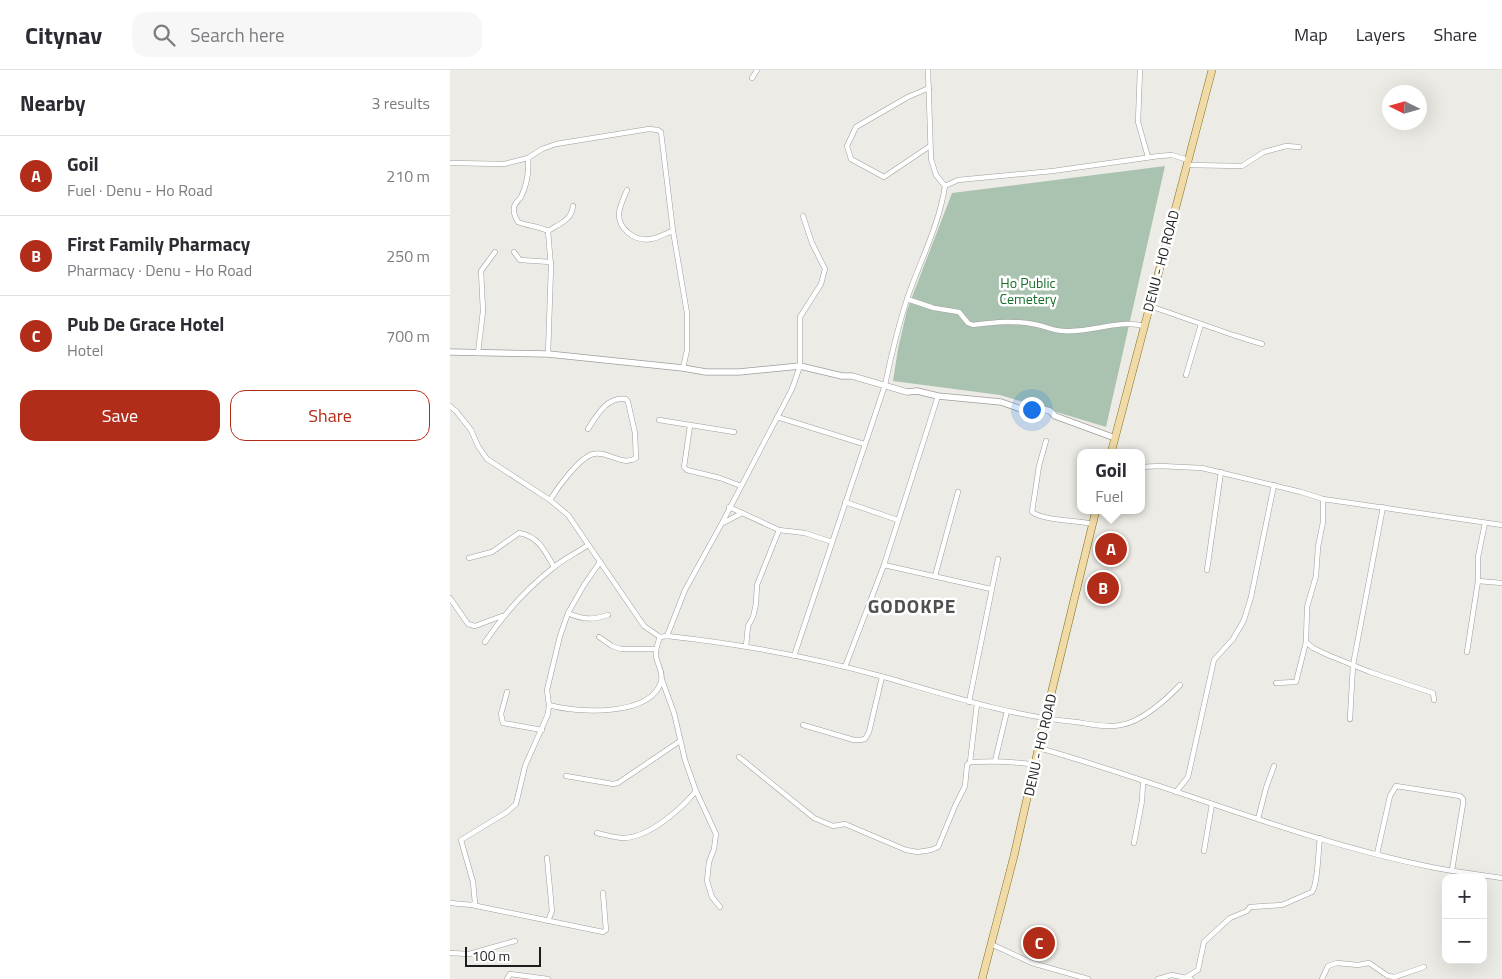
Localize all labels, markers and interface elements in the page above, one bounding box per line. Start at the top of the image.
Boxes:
search box [132,12,482,57]
text: Citynav [25,17,102,53]
text: Search here [190,20,285,49]
icon: search [150,21,178,49]
text: Map [1294,21,1328,48]
text: Layers [1356,21,1405,48]
text: Share [1433,21,1477,48]
north arrow [1382,85,1427,130]
text: Nearby [20,87,85,119]
text: 3 results [371,91,430,115]
text: Goil [67,149,99,178]
text: A [31,164,41,188]
text: 210 m [386,164,430,188]
text: Fuel · Denu - Ho Road [67,178,213,202]
street label: DENU - HO ROAD [1137,208,1184,314]
text: First Family Pharmacy [67,229,250,258]
text: B [31,244,41,268]
text: 250 m [386,244,430,268]
text: Pharmacy · Denu - Ho Road [67,258,252,282]
park label: Ho Public Cemetery [1000,272,1057,309]
text: Pub De Grace Hotel [67,309,224,338]
text: C [32,324,40,348]
text: 700 m [386,324,430,348]
text: Hotel [67,338,104,362]
button: Save [20,390,220,441]
button: Share [230,390,430,441]
your location [1019,397,1045,423]
popup [1077,449,1145,514]
text: Goil [1095,455,1127,484]
text: Fuel [1095,484,1124,508]
pin: A [1095,530,1127,568]
pin: B [1087,569,1119,607]
district label: GODOKPE [868,591,956,620]
street label: DENU - HO ROAD [1018,692,1061,798]
map controls [1442,874,1487,964]
button: + [1442,874,1487,919]
button: − [1442,919,1487,964]
pin: C [1023,924,1055,962]
scale bar [465,944,541,967]
text: 100 m [472,945,510,966]

